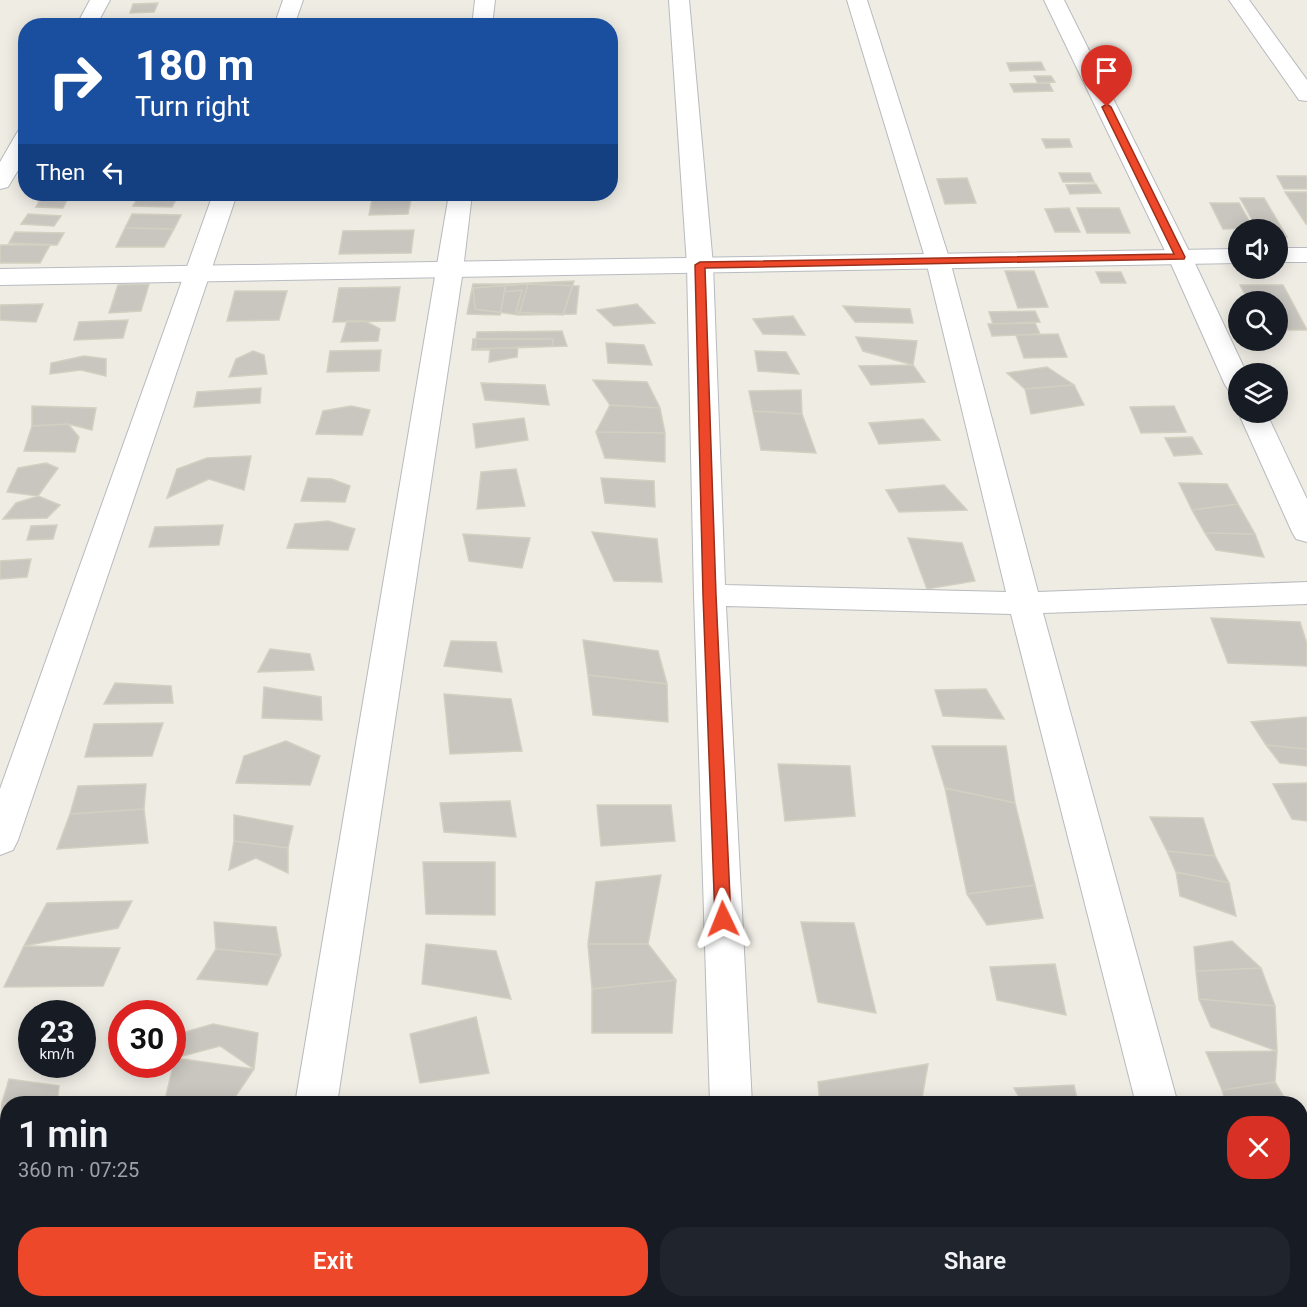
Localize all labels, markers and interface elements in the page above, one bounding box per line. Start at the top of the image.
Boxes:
text: 180 m [135,41,254,90]
icon: right [36,42,114,120]
pin [1081,45,1132,107]
icon: arrive [1090,54,1123,87]
text: Turn right [135,91,250,123]
icon: left [97,156,130,189]
text: Then [36,160,85,185]
map controls [1228,219,1288,423]
button: sound [1228,219,1288,279]
button: search [1228,291,1288,351]
button: layers [1228,363,1288,423]
position arrow [691,887,755,951]
speed limit sign: 30 [108,1000,186,1078]
text: 23 [40,1014,74,1049]
text: km/h [39,1045,75,1063]
text: 1 min [18,1114,108,1156]
button: close [1227,1116,1290,1179]
text: 360 m · 07:25 [18,1158,139,1182]
button: Exit [18,1227,648,1296]
button: Share [660,1227,1290,1296]

